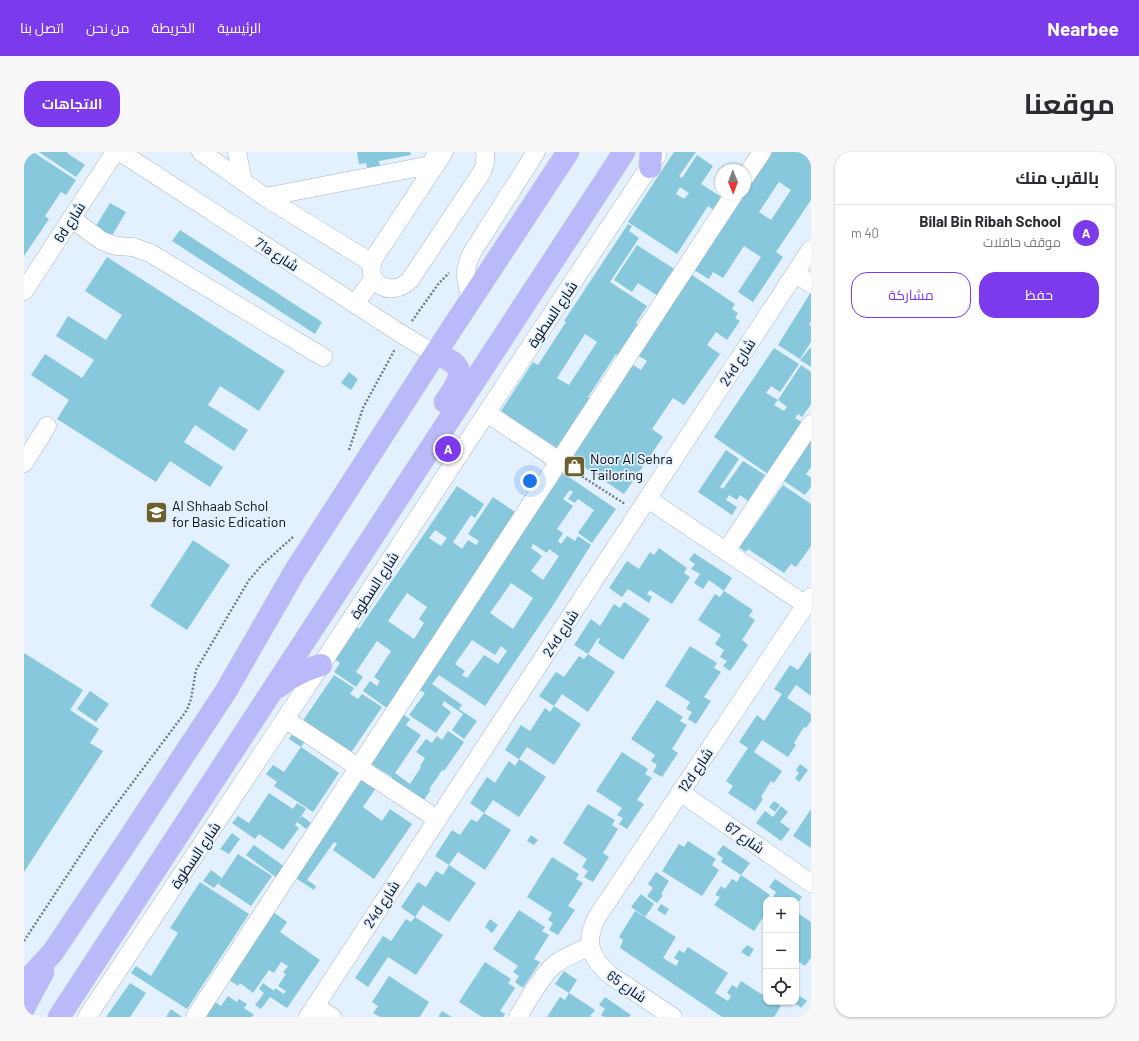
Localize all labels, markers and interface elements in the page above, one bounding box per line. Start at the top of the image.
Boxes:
text: Nearbee [1047,17,1119,40]
text: اتصل بنا [20,19,64,36]
text: من نحن [86,19,130,36]
text: الخريطة [152,19,195,36]
text: الرئيسية [217,19,261,36]
button: الاتجاهات [24,81,120,127]
text: موقعنا [1024,86,1115,120]
north arrow [715,164,751,200]
text: بالقرب منك [1015,167,1099,187]
street label: 6d شارع [50,199,89,246]
text: Bilal Bin Ribah School [919,212,1061,230]
text: 40 m [851,225,879,241]
text: A [1082,225,1090,241]
street label: 71a شارع [251,234,302,275]
text: موقف حافلات [983,234,1061,250]
button: مشاركة [851,272,971,318]
button: حفظ [979,272,1099,318]
street label: شارع السطوة [524,278,581,351]
street label: 24d شارع [715,335,759,389]
pin: A [435,434,461,464]
place label: Noor Al Sehra Tailoring [590,450,673,483]
shop icon: Noor Al Sehra Tailoring [561,453,587,479]
your location [520,471,540,491]
place label: Al Shhaab Schol for Basic Edication [172,497,286,530]
school or university icon: Al Shhaab Schol for Basic Edication [143,500,169,526]
street label: شارع السطوة [346,548,403,622]
street label: 24d شارع [538,606,582,660]
street label: 12d شارع [674,745,717,796]
street label: شارع 67 [722,817,768,857]
street label: شارع السطوة [167,819,224,892]
street label: 24d شارع [359,877,403,931]
map controls [763,897,799,1005]
button: + [763,897,799,933]
button: − [763,933,799,969]
street label: شارع 65 [603,966,650,1006]
button: locate [763,969,799,1005]

